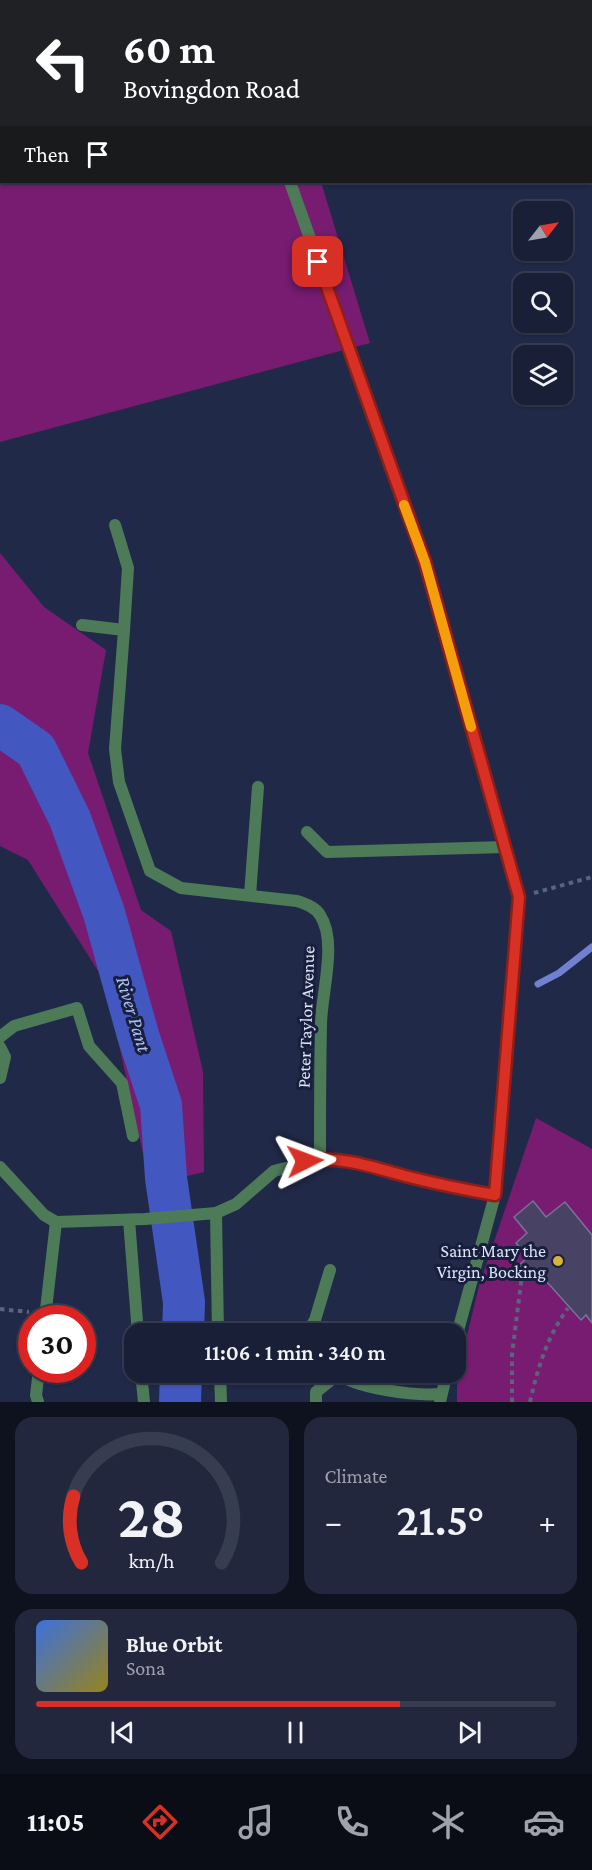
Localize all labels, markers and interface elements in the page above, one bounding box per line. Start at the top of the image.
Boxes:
icon: left [24,24,102,102]
text: 60 m [123,25,215,72]
text: Bovingdon Road [123,74,300,104]
icon: arrive [81,138,114,171]
text: Then [24,142,69,167]
north arrow [513,201,573,261]
map controls [513,201,573,405]
pin [292,236,343,287]
icon: arrive [301,245,334,278]
button: search [513,273,573,333]
button: layers [513,345,573,405]
street label: Peter Taylor Avenue [294,945,318,1088]
water label: River Pant [112,973,156,1056]
position arrow [273,1129,337,1193]
place label: Saint Mary the Virgin, Bocking [437,1241,546,1282]
marker: Saint Mary the Virgin, Bocking [551,1254,565,1268]
speed limit sign: 30 [18,1305,96,1383]
text: 11:06 · 1 min · 340 m [204,1340,386,1365]
text: Climate [325,1465,387,1487]
text: 28 [118,1481,186,1550]
text: 21.5° [396,1495,484,1545]
text: − [325,1503,342,1540]
text: + [539,1503,556,1540]
text: km/h [129,1549,175,1573]
text: Blue Orbit [126,1632,222,1657]
text: Sona [126,1657,165,1679]
icon: previous [106,1716,139,1749]
icon: pause [279,1716,312,1749]
icon: next [453,1716,486,1749]
icon: directions [139,1801,181,1843]
icon: music [235,1801,277,1843]
icon: phone [331,1801,373,1843]
icon: climate [427,1801,469,1843]
icon: car [523,1801,565,1843]
text: 11:05 [27,1807,84,1837]

